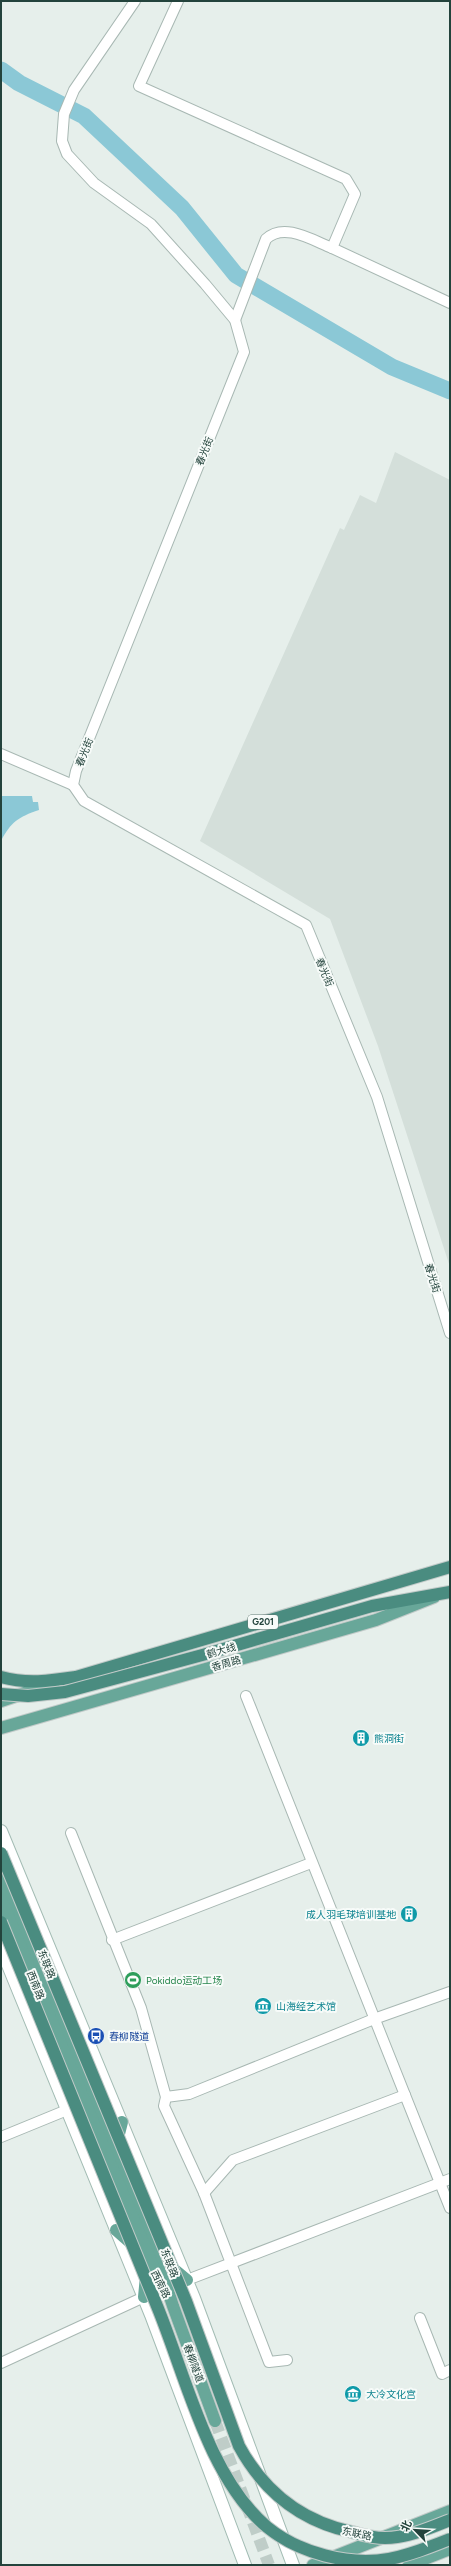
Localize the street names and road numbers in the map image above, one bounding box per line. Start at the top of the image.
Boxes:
street label: 春光街 [193,435,216,468]
street label: 春光街 [73,736,96,769]
street label: 春光街 [313,956,336,989]
street label: 春光街 [422,1262,443,1294]
road number: G201 [248,1615,278,1629]
street label: 鹤大线 [205,1640,237,1661]
street label: 香周路 [210,1653,242,1674]
street label: 东联路 [35,1948,58,1981]
street label: 西南路 [24,1969,47,2002]
street label: 东联路 [158,2247,181,2280]
street label: 西南路 [148,2268,173,2301]
street label: 春柳隧道 [181,2342,206,2384]
street label: 东联路 [341,2524,373,2543]

